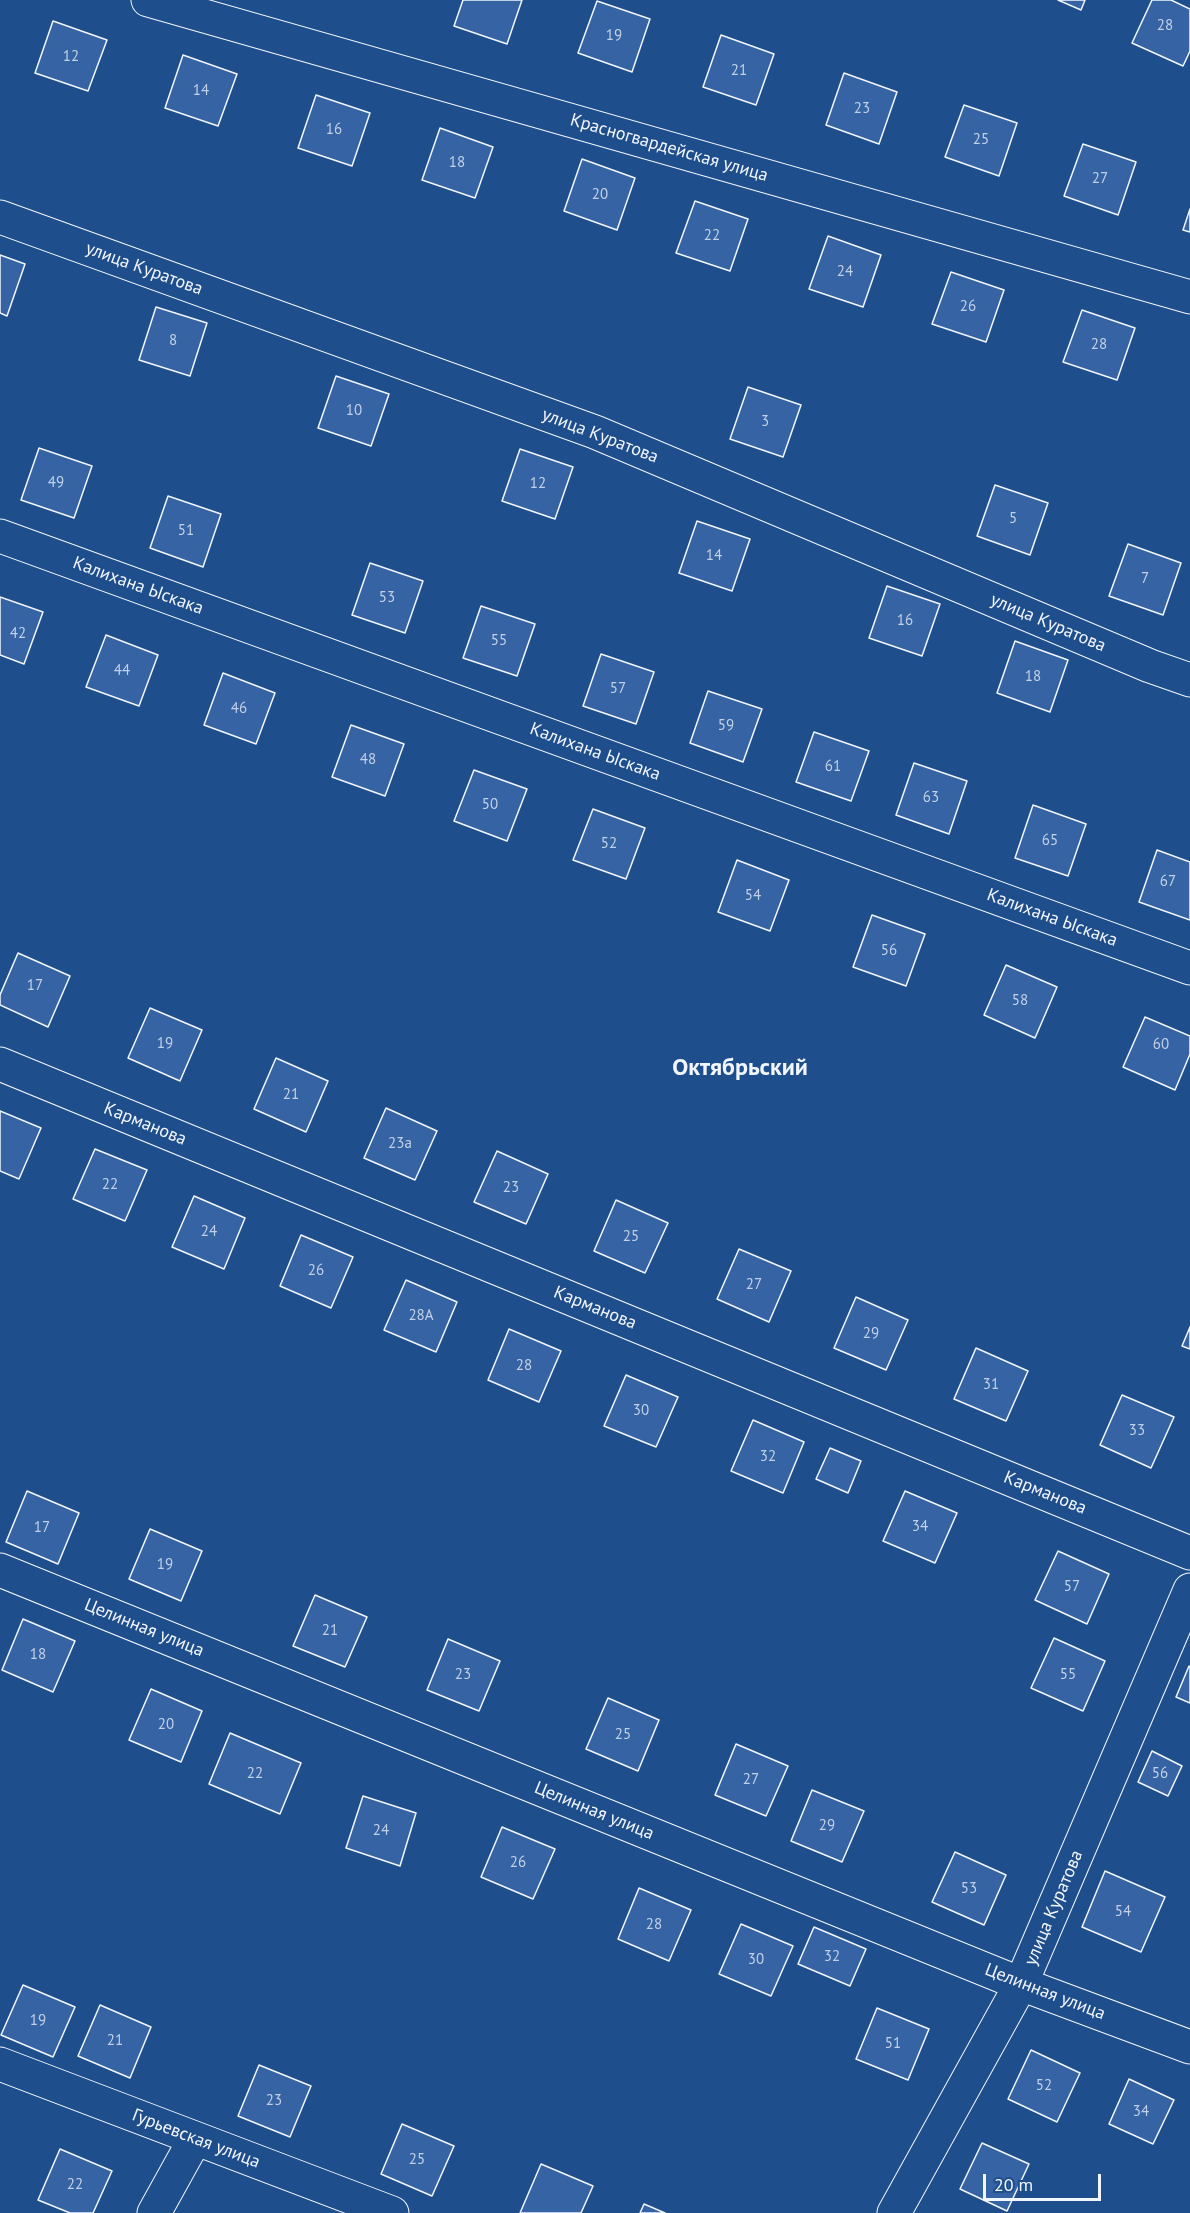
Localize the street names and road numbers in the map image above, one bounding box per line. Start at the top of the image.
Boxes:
street label: Красногвардейская улица [568,109,770,187]
street label: улица Куратова [82,238,206,300]
street label: улица Куратова [539,404,661,468]
street label: Калихана Ыскака [70,552,206,620]
street label: улица Куратова [987,589,1109,657]
street label: Калихана Ыскака [527,718,663,786]
street label: Калихана Ыскака [984,884,1120,952]
street label: Карманова [100,1098,190,1150]
street label: Карманова [550,1282,640,1334]
street label: Карманова [1000,1467,1090,1519]
street label: Целинная улица [81,1594,207,1662]
street label: Целинная улица [531,1777,657,1845]
street label: улица Куратова [1020,1847,1088,1969]
street label: Целинная улица [982,1959,1108,2025]
street label: Гурьевская улица [129,2105,263,2173]

